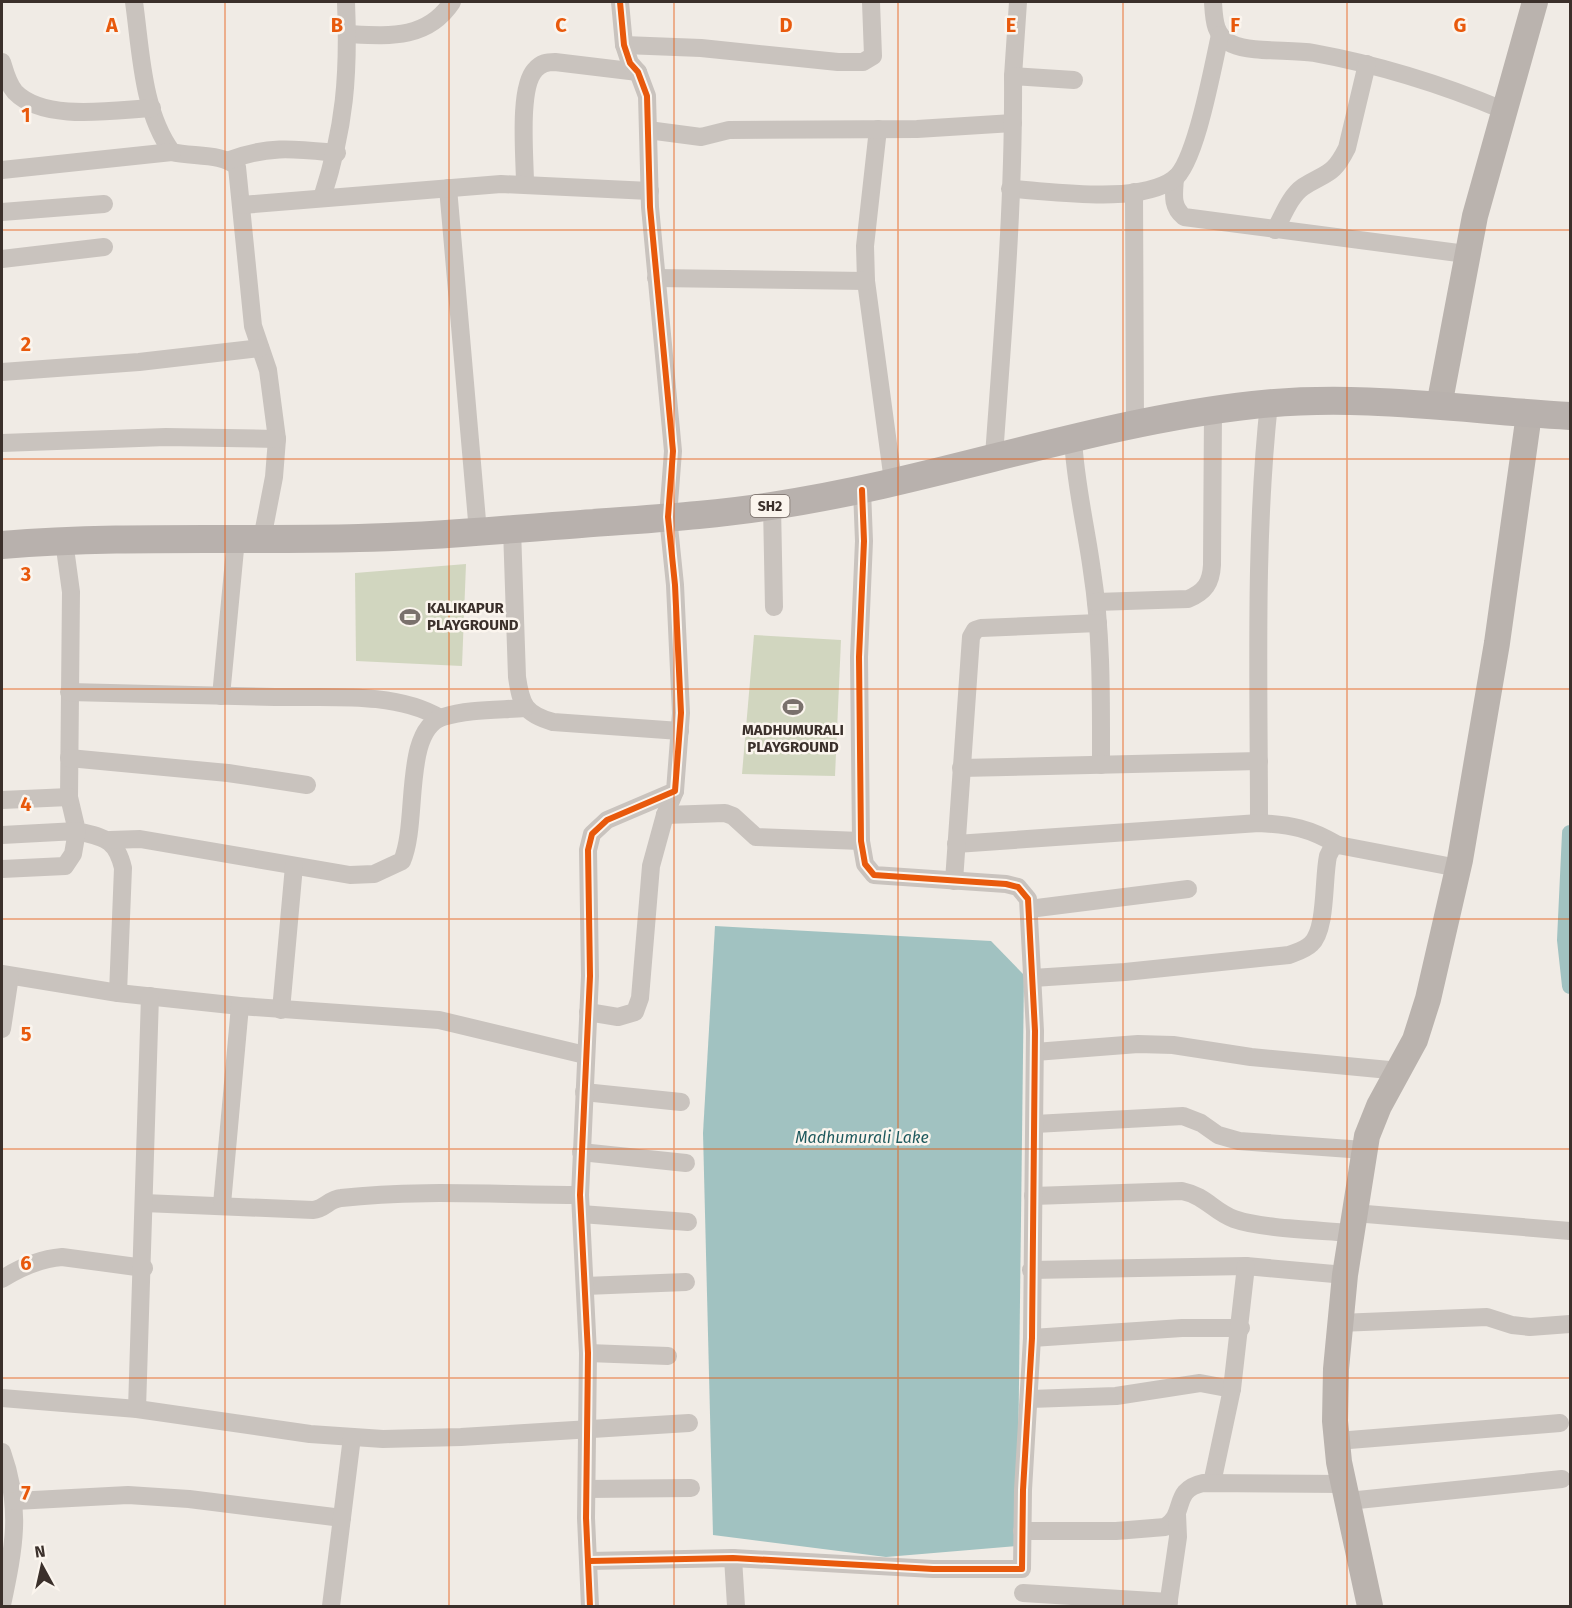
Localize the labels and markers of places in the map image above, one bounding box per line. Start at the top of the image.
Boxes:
place label: KALIKAPUR PLAYGROUND [427,599,519,634]
sports icon: KALIKAPUR PLAYGROUND [398,605,422,629]
sports icon: MADHUMURALI PLAYGROUND [781,695,805,719]
place label: MADHUMURALI PLAYGROUND [742,721,844,756]

